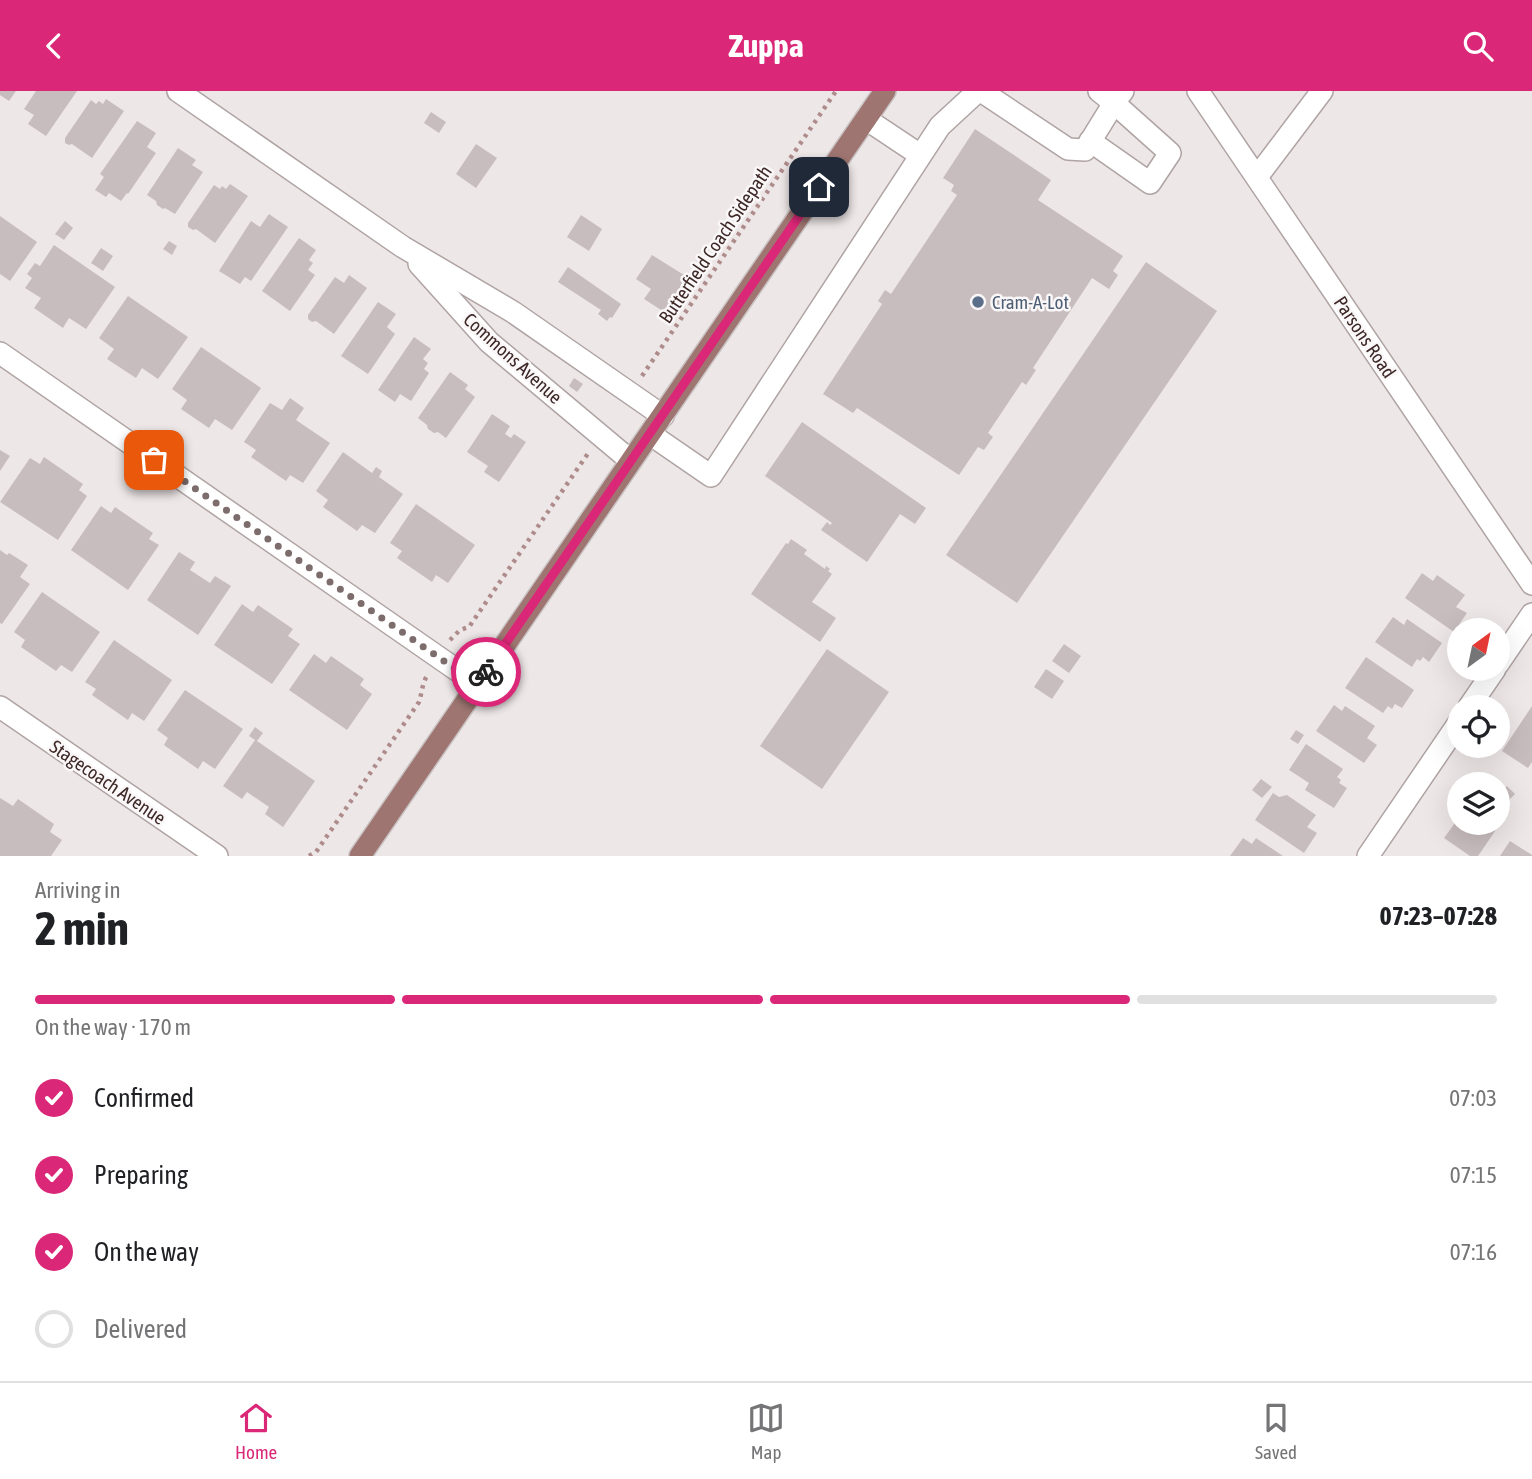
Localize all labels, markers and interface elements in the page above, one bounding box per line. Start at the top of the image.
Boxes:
icon: back [35,27,73,65]
text: Zuppa [728,27,804,64]
icon: search [1459,27,1497,65]
pin [789,157,849,217]
street label: Butterfield Coach Sidepath [654,161,776,327]
icon: home [800,168,838,206]
place label: Cram-A-Lot [992,291,1069,313]
street label: Parsons Road [1330,292,1400,382]
marker: Cram-A-Lot [970,294,986,310]
street label: Commons Avenue [459,308,567,408]
pin [124,430,184,490]
icon: bag [135,441,173,479]
north arrow [1447,618,1510,681]
map controls [1447,618,1510,835]
courier [451,637,521,707]
icon: bike [467,653,505,691]
button: locate [1447,695,1510,758]
street label: Stagecoach Avenue [46,735,170,829]
button: layers [1447,772,1510,835]
text: Arriving in [35,877,121,903]
text: 07:23–07:28 [1380,901,1497,931]
text: 2 min [35,902,129,955]
text: On the way · 170 m [35,1014,191,1040]
icon: check [35,1079,73,1117]
text: Confirmed [94,1083,194,1113]
text: 07:03 [1449,1085,1497,1111]
icon: check [35,1156,73,1194]
text: Preparing [94,1160,188,1190]
text: 07:15 [1450,1162,1497,1188]
icon: check [35,1233,73,1271]
text: On the way [94,1237,199,1267]
text: 07:16 [1450,1239,1497,1265]
text: Delivered [94,1314,187,1344]
tab: Home [235,1399,277,1463]
tab: Map [747,1399,785,1463]
tab: Saved [1255,1399,1297,1463]

